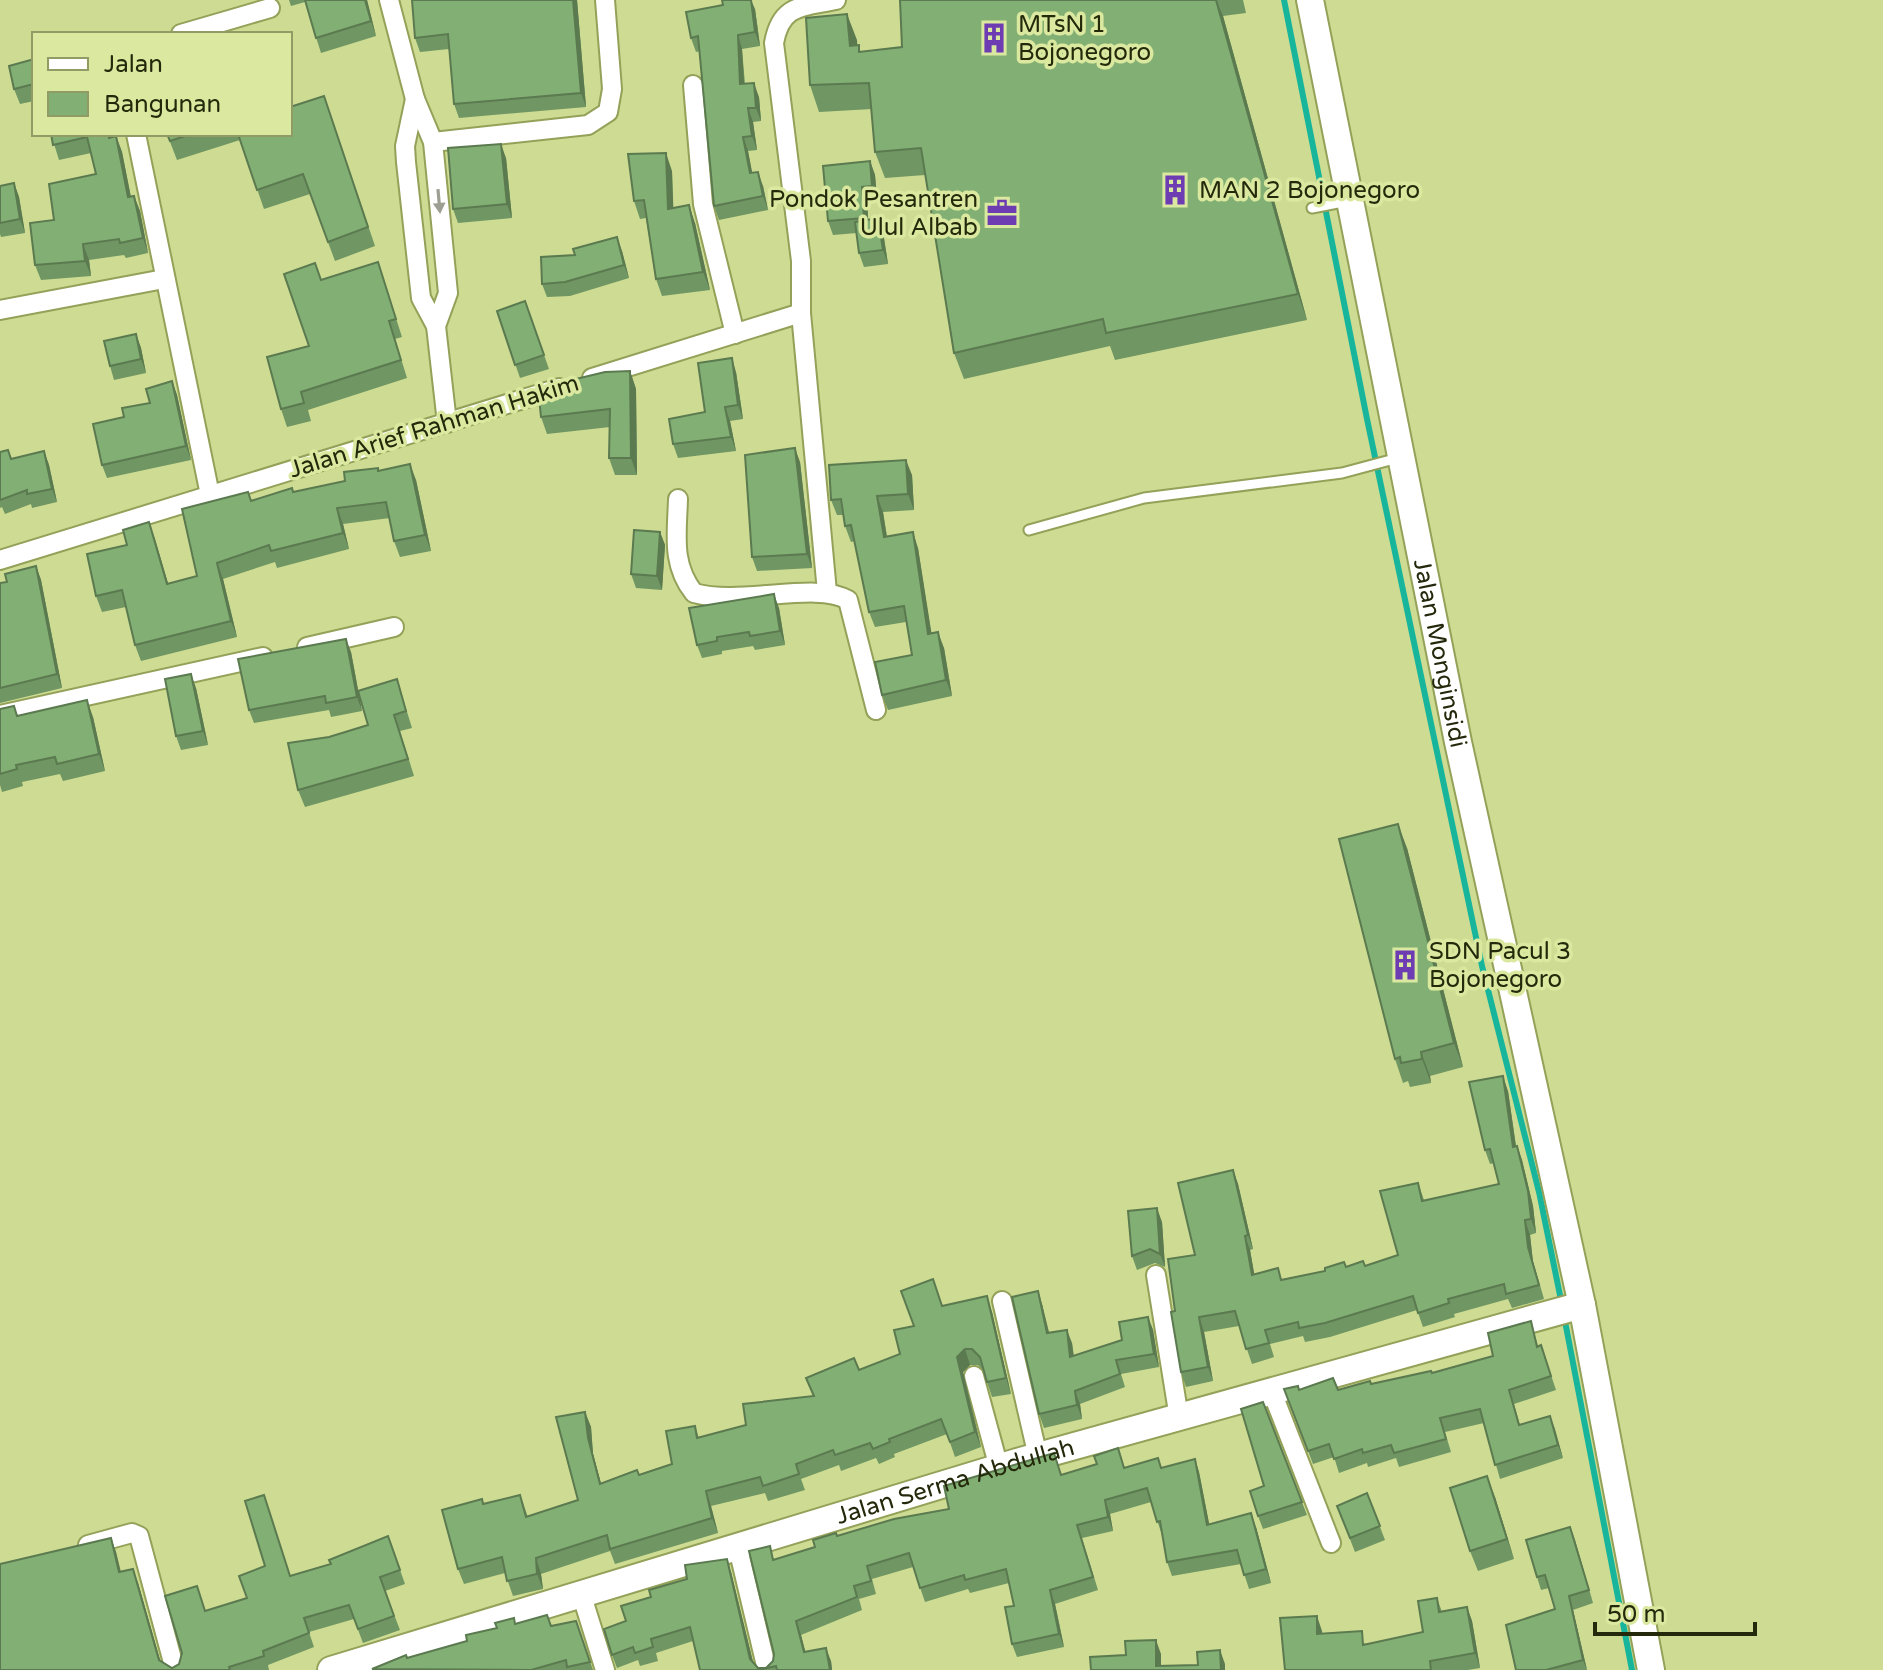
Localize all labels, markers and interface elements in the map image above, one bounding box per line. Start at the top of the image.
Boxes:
place label: MTsN 1 Bojonegoro [1018,10,1151,67]
building icon: MTsN 1 Bojonegoro [977,21,1011,55]
legend [32,32,292,136]
text: Jalan [104,50,163,79]
text: Bangunan [104,90,221,119]
building icon: MAN 2 Bojonegoro [1158,173,1192,207]
place label: MAN 2 Bojonegoro [1199,176,1420,205]
place label: Pondok Pesantren Ulul Albab [769,185,978,242]
one-way arrow [433,189,446,214]
office icon: Pondok Pesantren Ulul Albab [985,196,1019,230]
street label: Jalan Arief Rahman Hakim [286,369,582,484]
street label: Jalan Monginsidi [1407,556,1473,750]
place label: SDN Pacul 3 Bojonegoro [1429,937,1571,994]
building icon: SDN Pacul 3 Bojonegoro [1388,948,1422,982]
street label: Jalan Serma Abdullah [833,1433,1078,1531]
scale bar [1595,1586,1755,1636]
text: 50 m [1607,1600,1665,1629]

